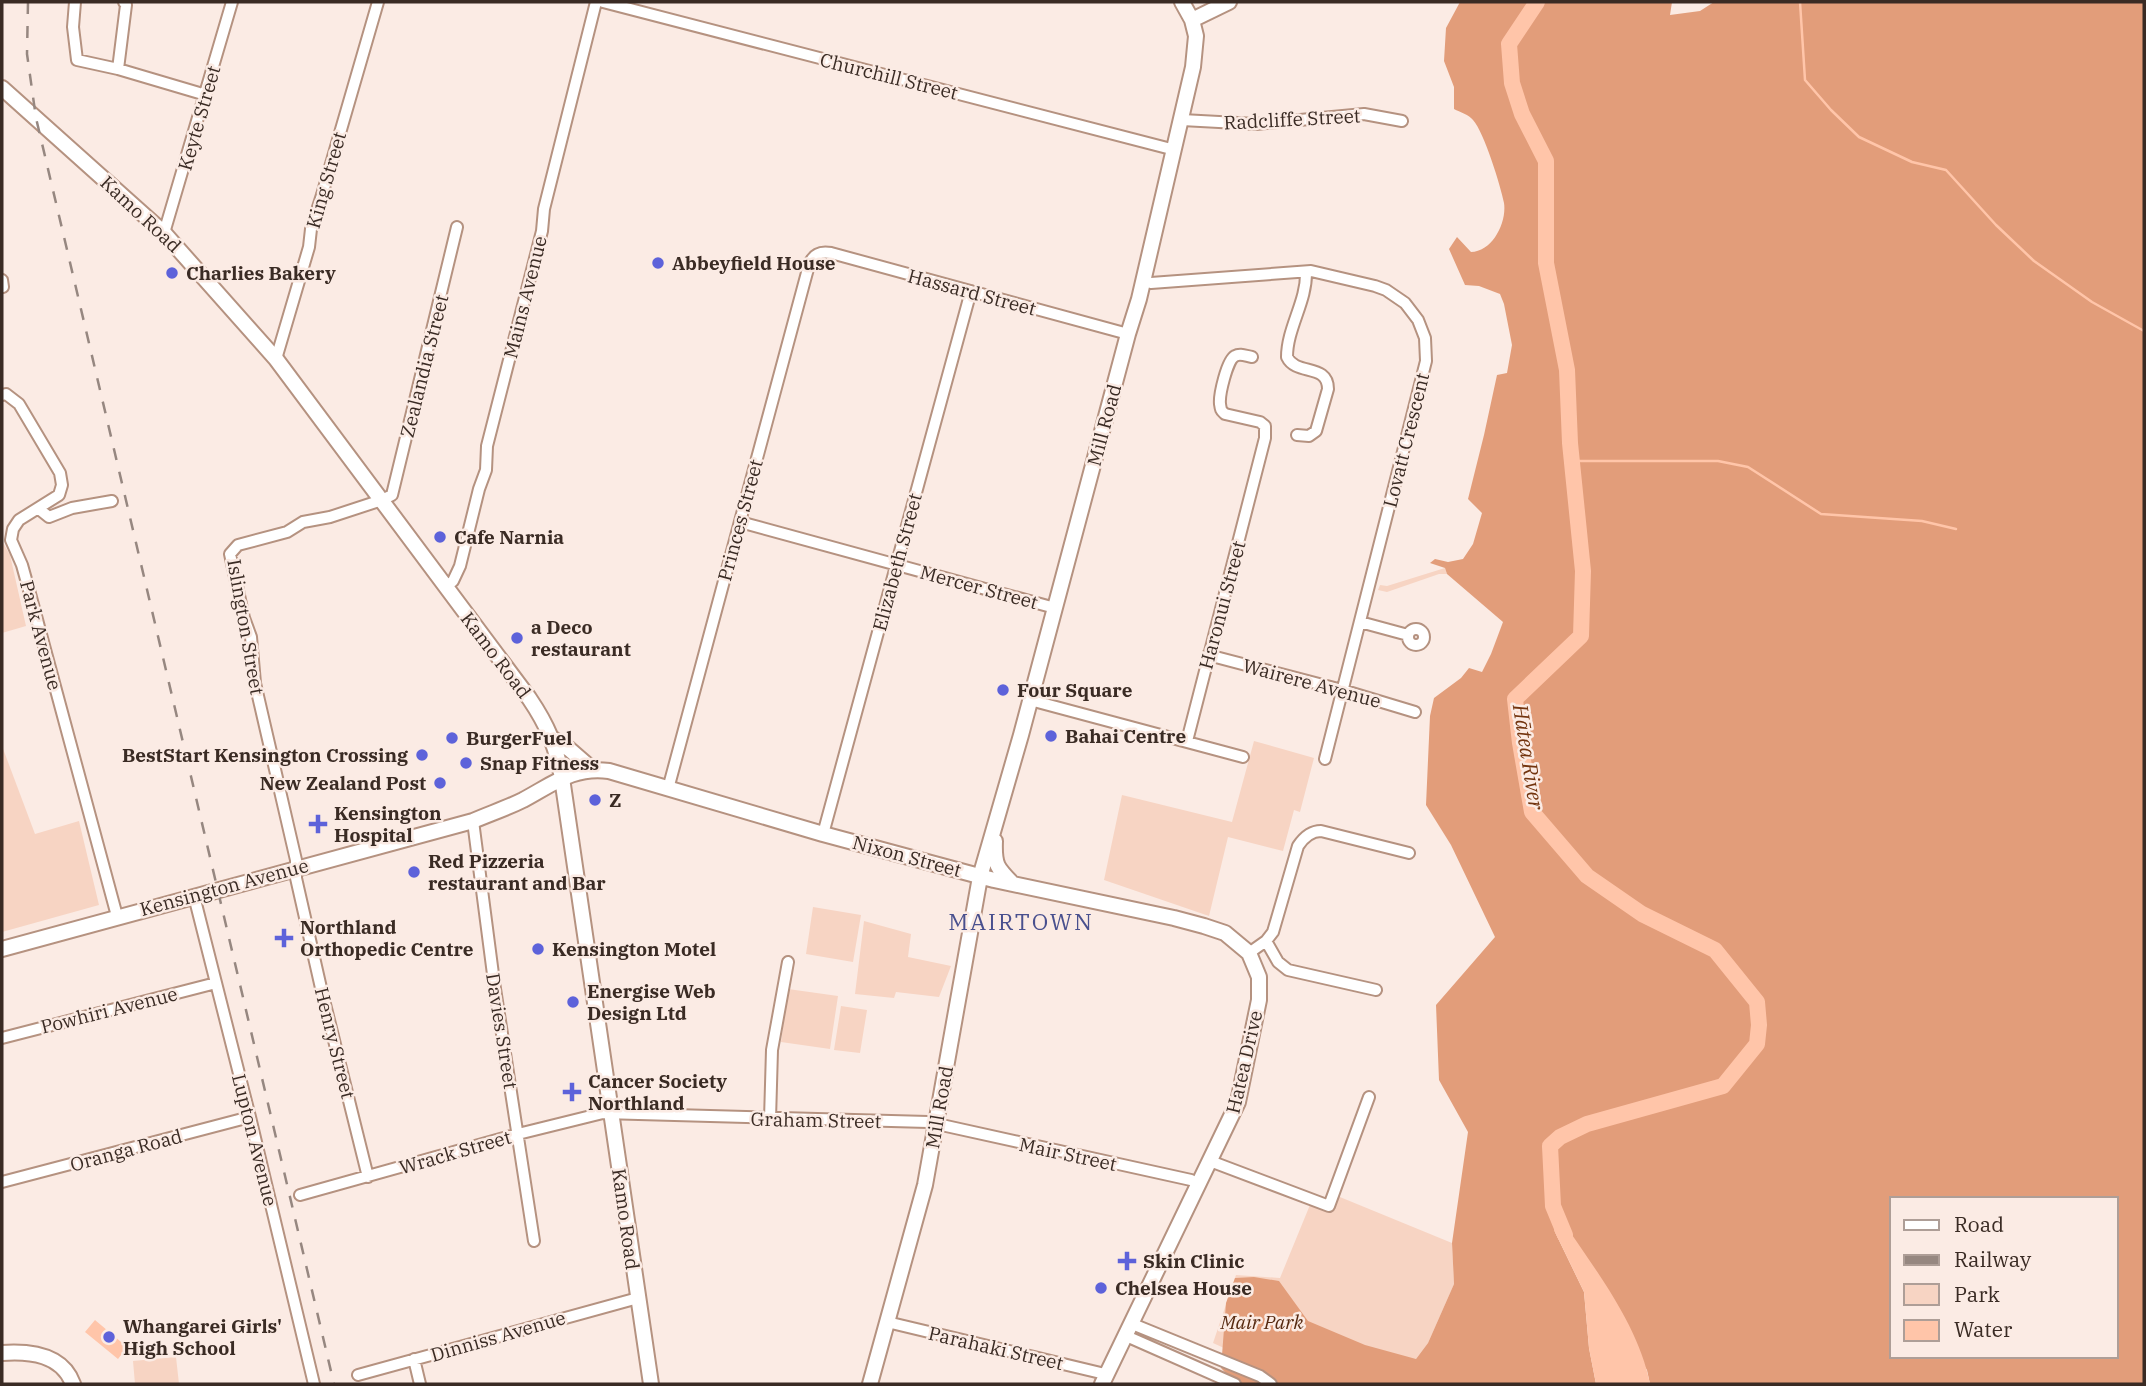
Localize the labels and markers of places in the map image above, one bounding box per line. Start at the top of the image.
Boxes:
place label: Abbeyfield House [672,251,836,275]
marker: Abbeyfield House [650,255,666,271]
place label: Charlies Bakery [186,261,336,285]
marker: Charlies Bakery [164,265,180,281]
place label: Cafe Narnia [454,525,564,549]
marker: Cafe Narnia [432,529,448,545]
place label: a Deco restaurant [531,615,631,661]
marker: a Deco restaurant [509,630,525,646]
place label: Four Square [1017,678,1133,702]
marker: Four Square [995,682,1011,698]
place label: Bahai Centre [1065,724,1186,748]
place label: BurgerFuel [466,726,572,750]
marker: Bahai Centre [1043,728,1059,744]
marker: BurgerFuel [444,730,460,746]
place label: BestStart Kensington Crossing [122,743,408,767]
marker: BestStart Kensington Crossing [414,747,430,763]
place label: Snap Fitness [480,751,599,775]
marker: Snap Fitness [458,755,474,771]
place label: New Zealand Post [260,771,426,795]
marker: New Zealand Post [432,775,448,791]
place label: Z [609,788,621,812]
marker: Z [587,792,603,808]
place label: Kensington Hospital [334,801,442,847]
marker: Kensington Hospital [308,814,328,834]
place label: Red Pizzeria restaurant and Bar [428,849,606,895]
marker: Red Pizzeria restaurant and Bar [406,864,422,880]
place label: Northland Orthopedic Centre [300,915,474,961]
marker: Northland Orthopedic Centre [274,928,294,948]
place label: Kensington Motel [552,937,716,961]
marker: Kensington Motel [530,941,546,957]
place label: Energise Web Design Ltd [587,979,716,1025]
marker: Energise Web Design Ltd [565,994,581,1010]
place label: Cancer Society Northland [588,1069,727,1115]
marker: Cancer Society Northland [562,1082,582,1102]
place label: Skin Clinic [1143,1249,1244,1273]
marker: Skin Clinic [1117,1251,1137,1271]
place label: Chelsea House [1115,1276,1252,1300]
marker: Chelsea House [1093,1280,1109,1296]
place label: Whangarei Girls' High School [123,1314,282,1360]
marker: Whangarei Girls' High School [101,1329,117,1345]

